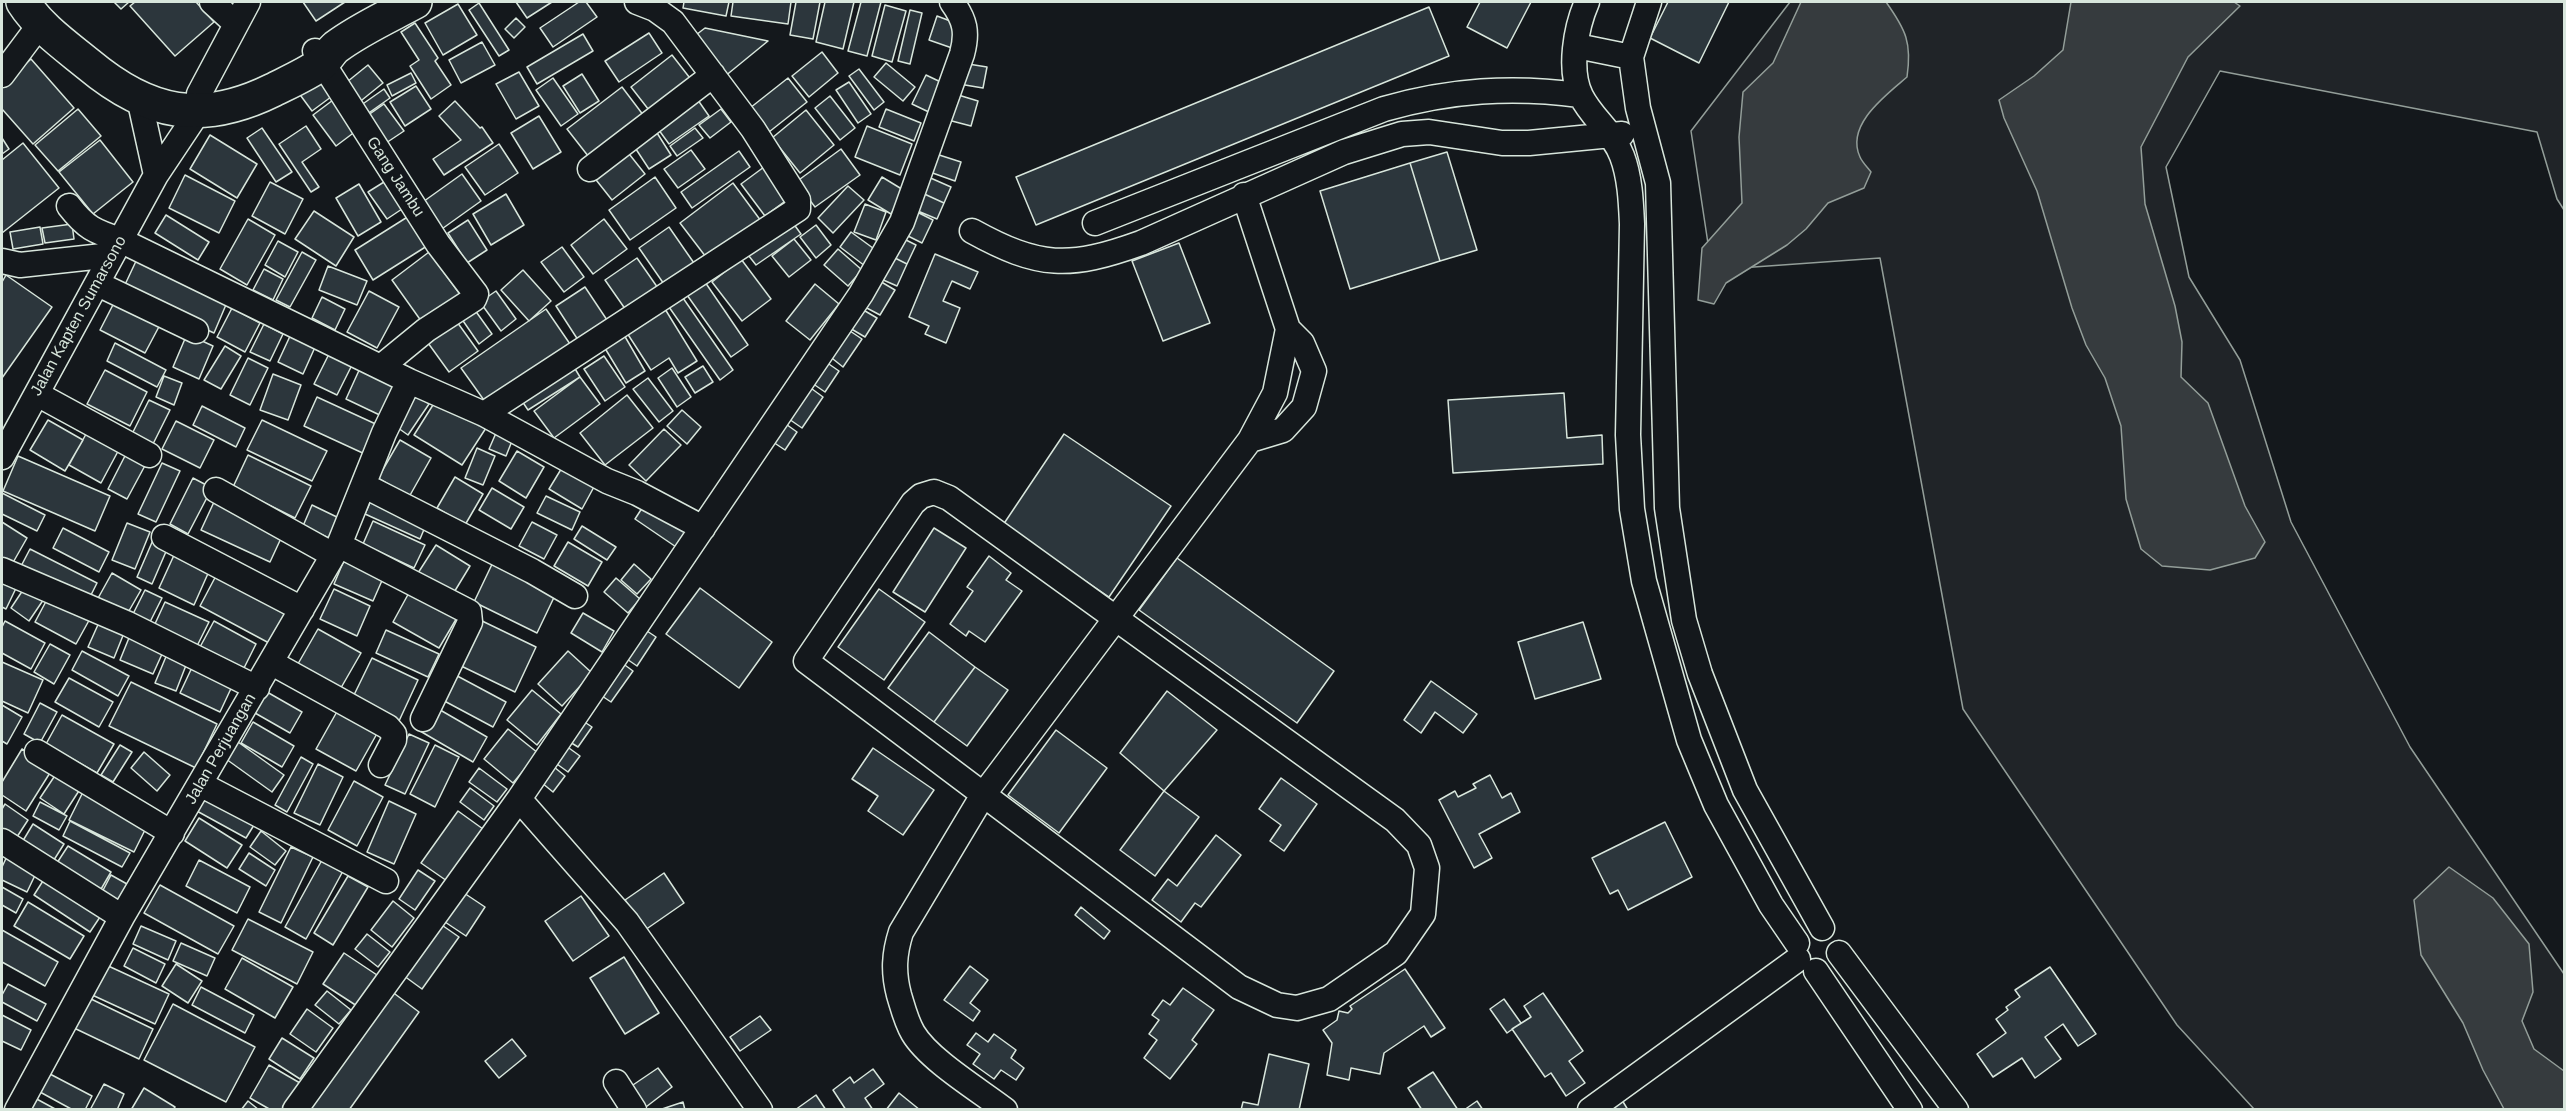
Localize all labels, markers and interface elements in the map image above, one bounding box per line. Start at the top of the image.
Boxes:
street label: Gang Jambu [362,133,428,221]
street label: Jalan Kapten Sumarsono [27,233,131,399]
street label: Jalan Perjuangan [182,690,260,808]

